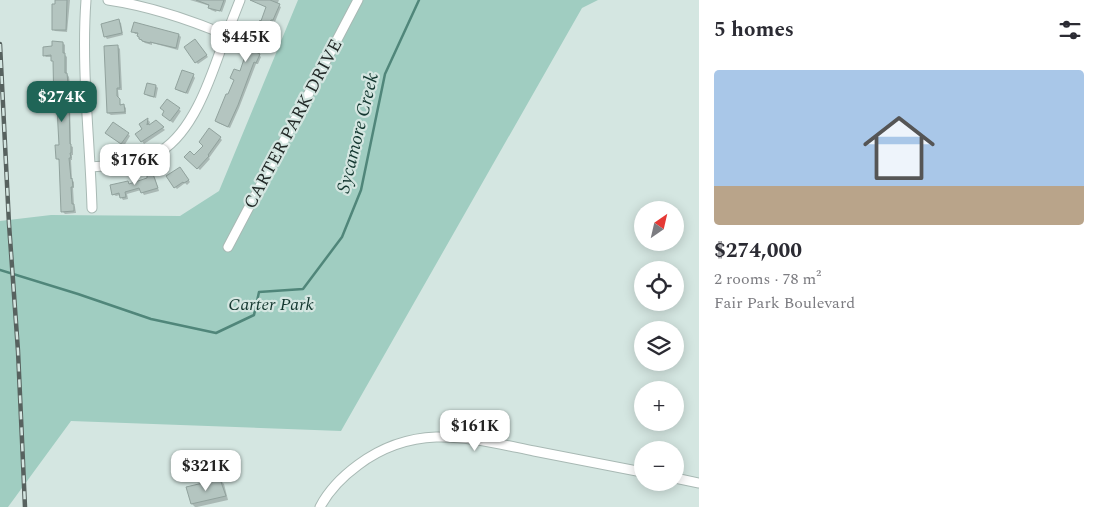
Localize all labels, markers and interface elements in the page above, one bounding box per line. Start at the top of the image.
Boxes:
text: 5 homes [714,14,794,46]
icon: filters [1056,16,1084,44]
pin: $445K [211,20,281,63]
text: $445K [222,25,270,49]
street label: CARTER PARK DRIVE [237,34,349,214]
water label: Sycamore Creek [329,70,387,196]
pin: $274K [27,80,97,123]
text: $274K [38,85,86,109]
icon: home [854,103,944,193]
pin: $176K [100,144,170,186]
text: $176K [111,148,159,172]
north arrow [634,201,684,251]
map controls [634,201,684,491]
text: $274,000 [714,235,802,267]
button: locate [634,261,684,311]
text: 2 rooms · 78 m² [714,267,821,291]
park label: Carter Park [228,291,314,318]
text: Fair Park Boulevard [714,291,855,315]
button: layers [634,321,684,371]
button: + [634,381,684,431]
pin: $161K [440,410,510,452]
text: $161K [451,414,499,438]
button: − [634,441,684,491]
pin: $321K [171,450,241,492]
text: $321K [182,454,230,478]

